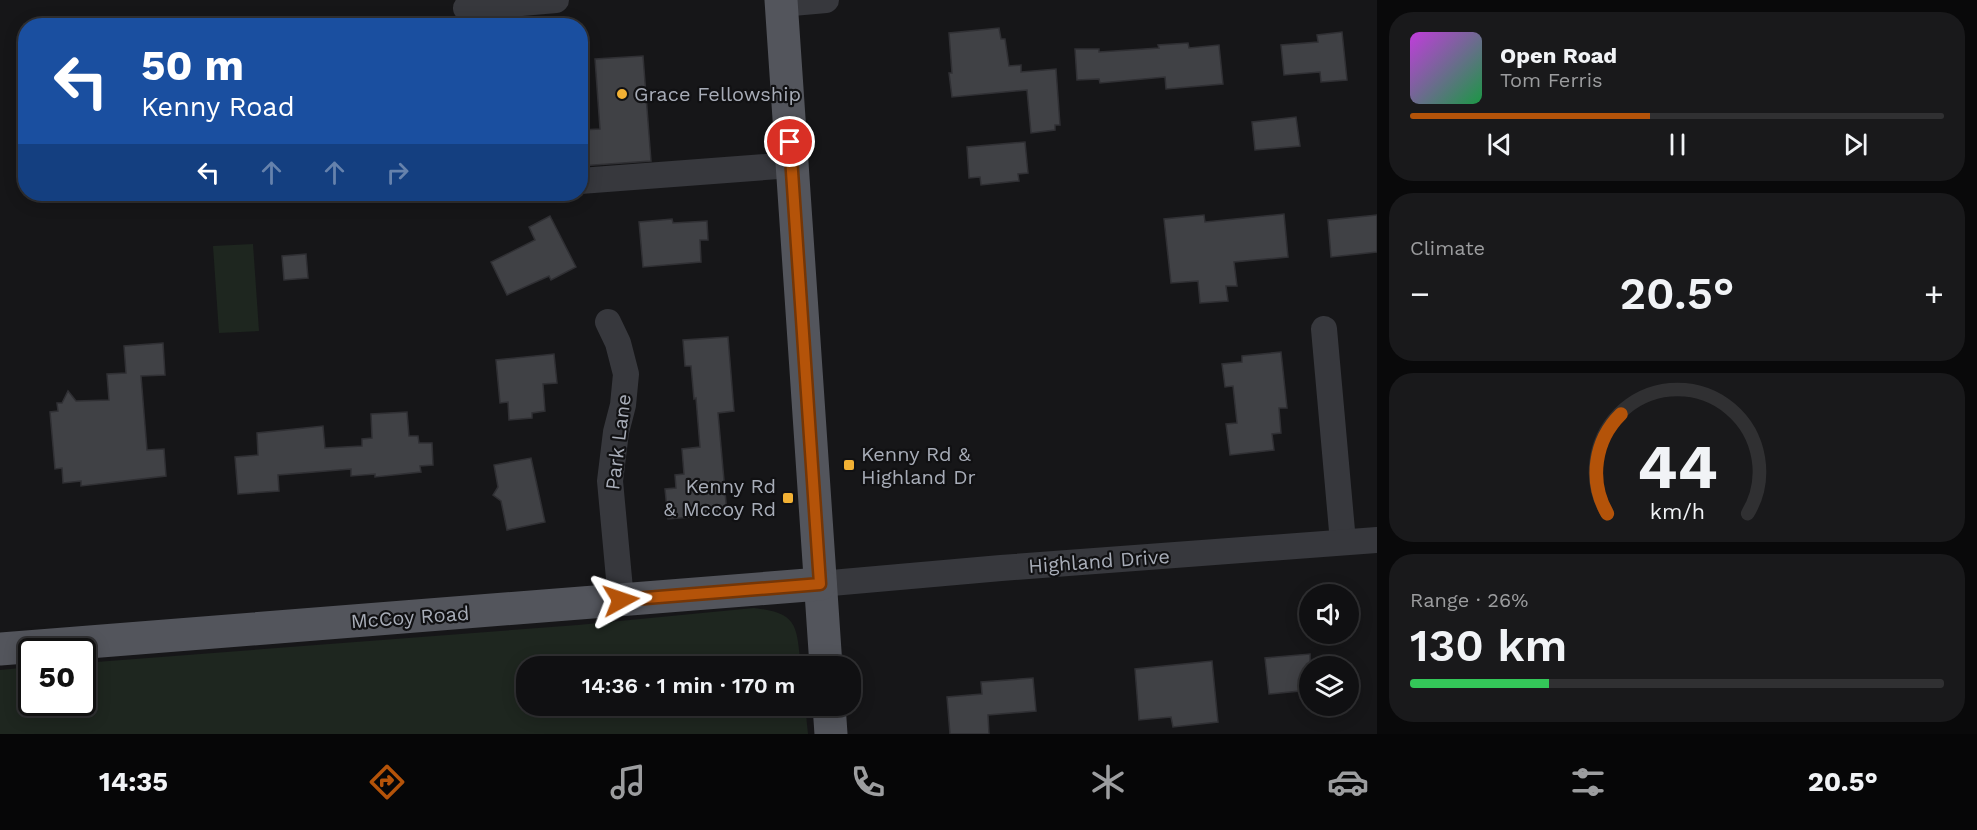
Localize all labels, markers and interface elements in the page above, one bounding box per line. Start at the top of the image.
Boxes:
text: 50 m [141,41,244,90]
icon: left [42,42,120,120]
text: Open Road [1500,43,1617,68]
text: Tom Ferris [1500,68,1603,92]
place label: Grace Fellowship [634,82,801,106]
marker: Grace Fellowship [615,87,629,101]
text: Kenny Road [141,91,295,123]
pin [764,116,815,167]
icon: arrive [773,125,806,158]
icon: previous [1483,128,1516,161]
icon: pause [1661,128,1694,161]
icon: next [1839,128,1872,161]
icon: left [192,156,225,189]
icon: ahead [255,156,288,189]
icon: ahead [318,156,351,189]
icon: right [381,156,414,189]
text: Climate [1410,236,1485,260]
text: 20.5° [1619,267,1735,320]
text: − [1410,274,1430,313]
text: + [1924,274,1944,313]
street label: Park Lane [600,393,636,491]
text: 44 [1637,430,1717,503]
place label: Kenny Rd & Highland Dr [861,442,976,489]
marker: Kenny Rd & Highland Dr [842,458,856,472]
place label: Kenny Rd & Mccoy Rd [664,474,776,521]
marker: Kenny Rd & Mccoy Rd [781,491,795,505]
text: km/h [1649,500,1705,525]
street label: Highland Drive [1027,544,1171,578]
position arrow [589,568,653,632]
map controls [1299,584,1359,716]
button: sound [1299,584,1359,644]
text: Range · 26% [1410,588,1528,612]
street label: McCoy Road [350,601,470,633]
text: 130 km [1410,619,1567,672]
speed limit sign: 50 [18,638,96,716]
button: layers [1299,656,1359,716]
text: 14:36 · 1 min · 170 m [582,673,795,698]
icon: directions [366,761,408,803]
icon: music [607,761,649,803]
icon: phone [847,761,889,803]
icon: climate [1087,761,1129,803]
icon: car [1327,761,1369,803]
icon: filters [1567,761,1609,803]
text: 14:35 [99,766,168,798]
text: 20.5° [1808,766,1878,798]

